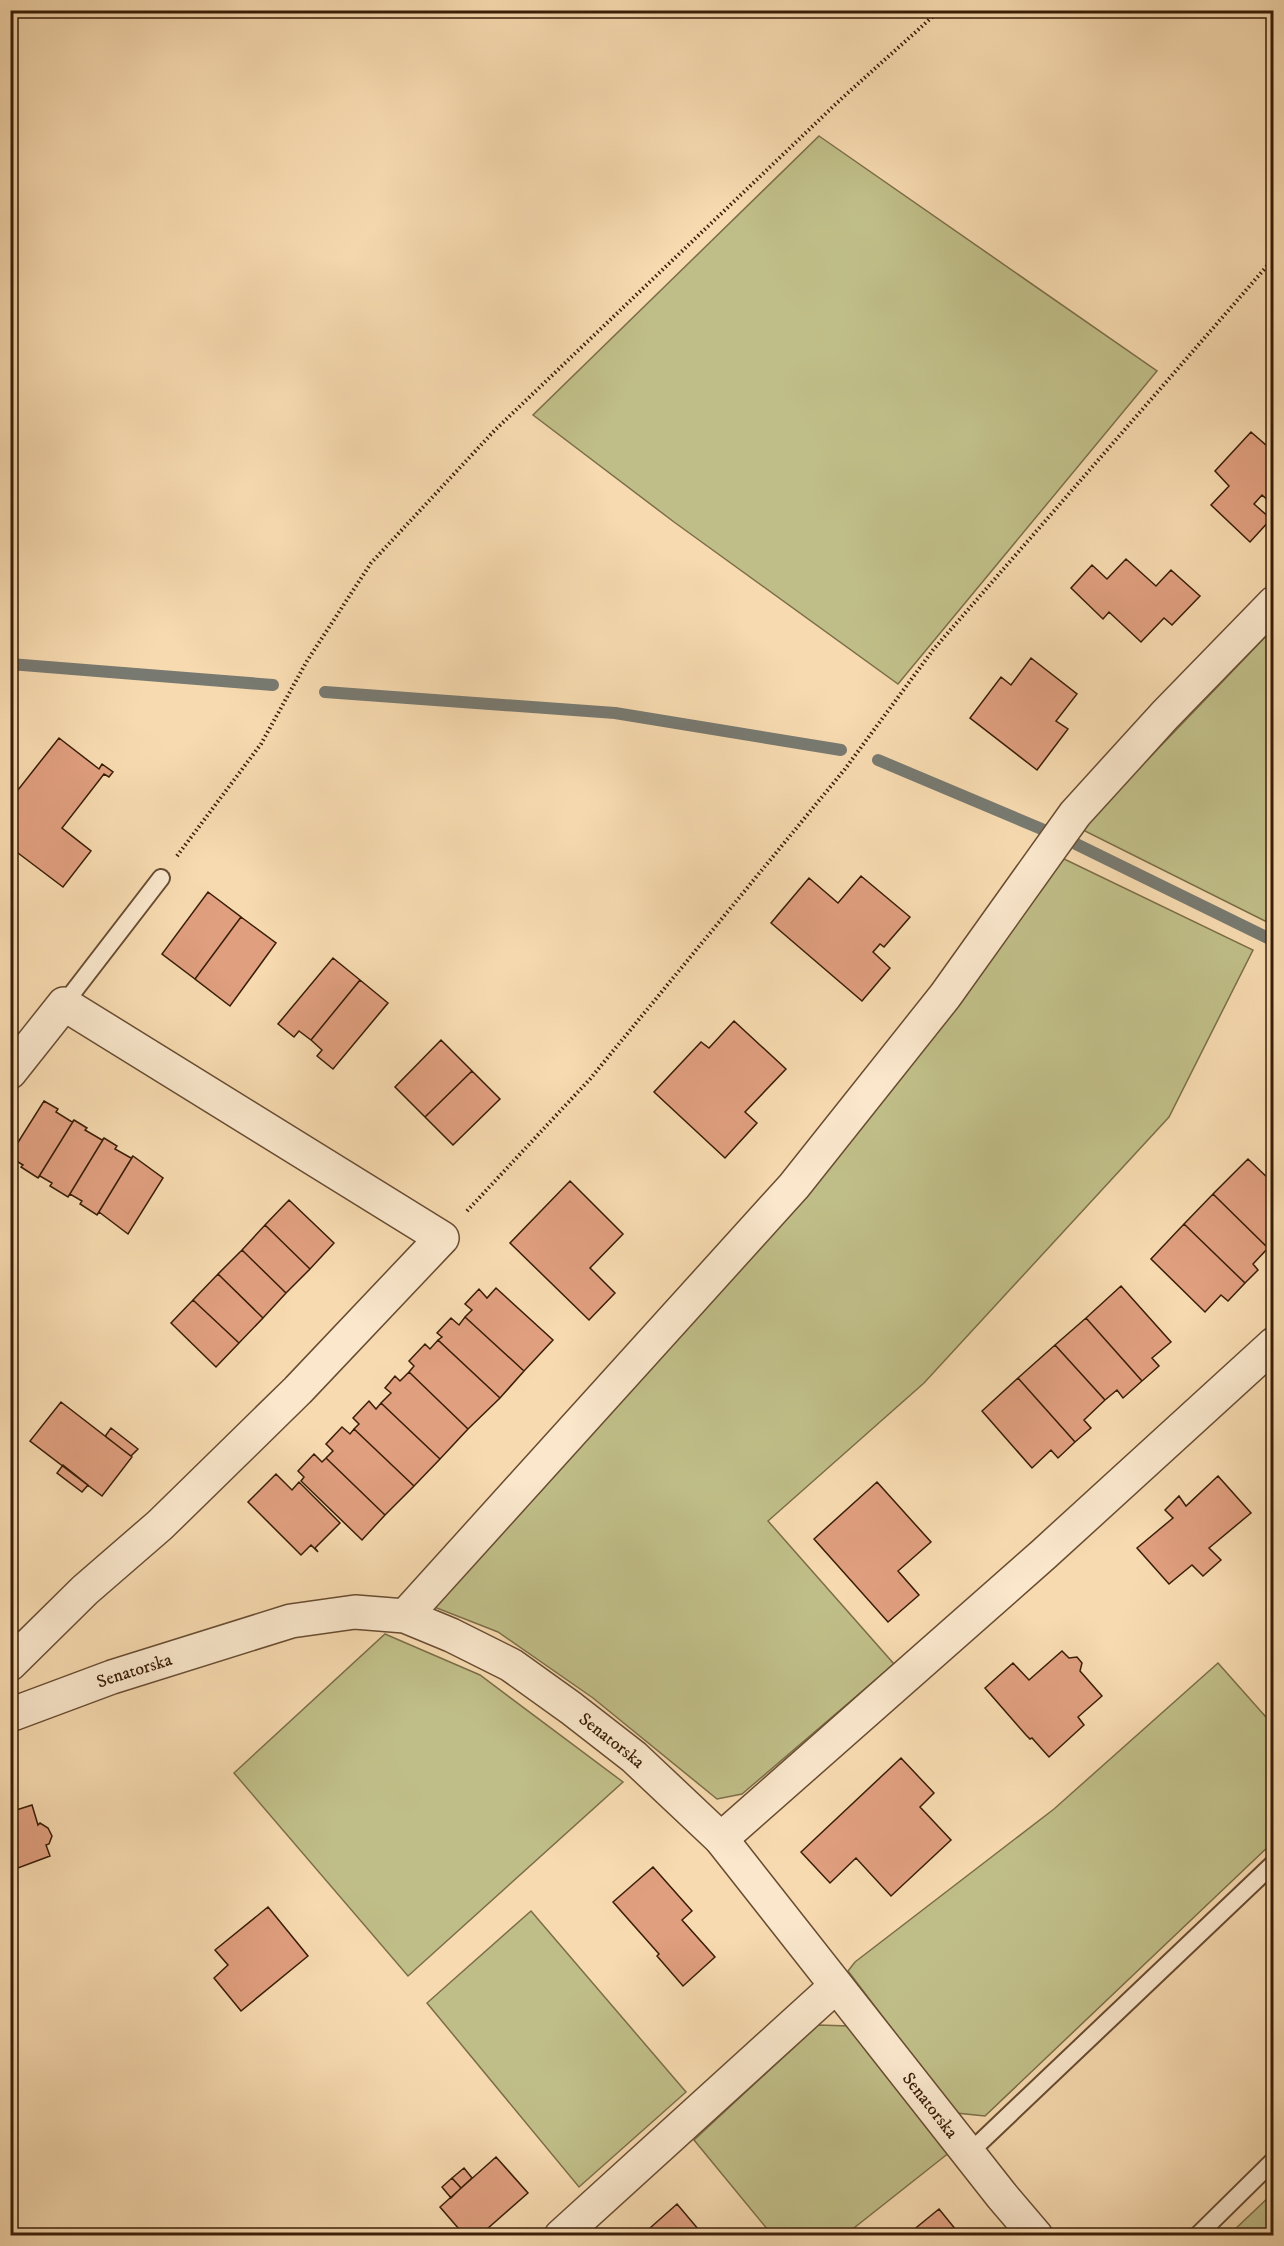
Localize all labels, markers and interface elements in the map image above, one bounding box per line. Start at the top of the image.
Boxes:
street label: Senatorska [94,1649,175,1694]
street label: Senatorska [574,1708,649,1774]
street label: Senatorska [897,2068,963,2143]

